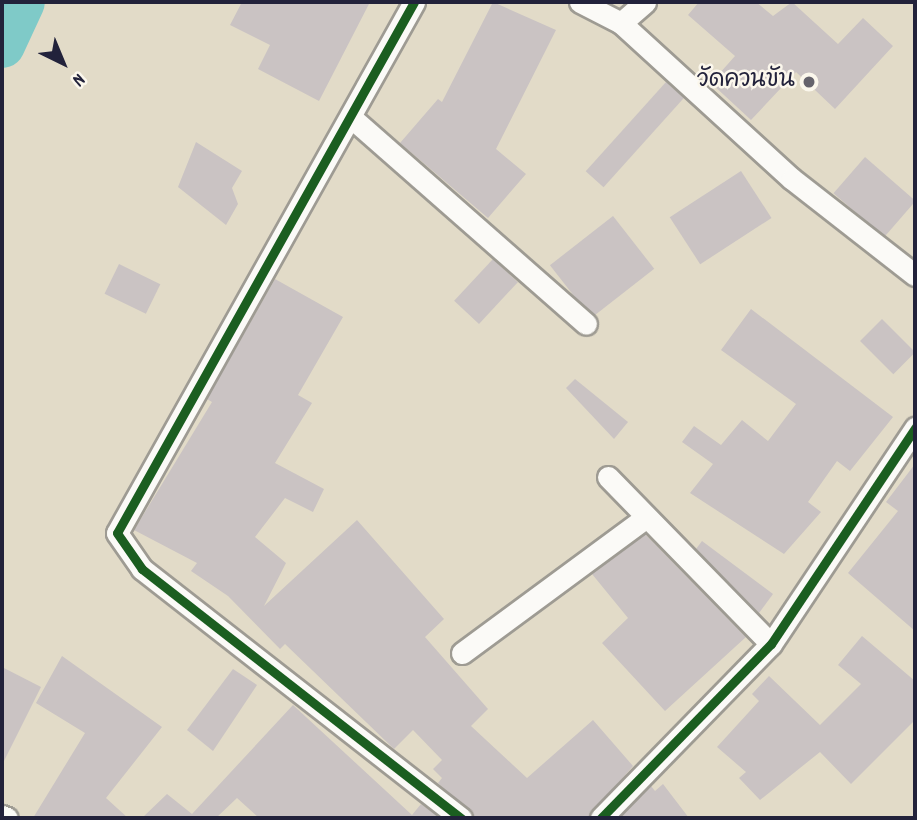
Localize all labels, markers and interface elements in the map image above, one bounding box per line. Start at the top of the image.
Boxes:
north arrow [28,28,98,98]
text: N [65,66,90,92]
place label: วัดควนขัน [697,68,795,96]
marker: วัดควนขัน [801,74,817,90]

